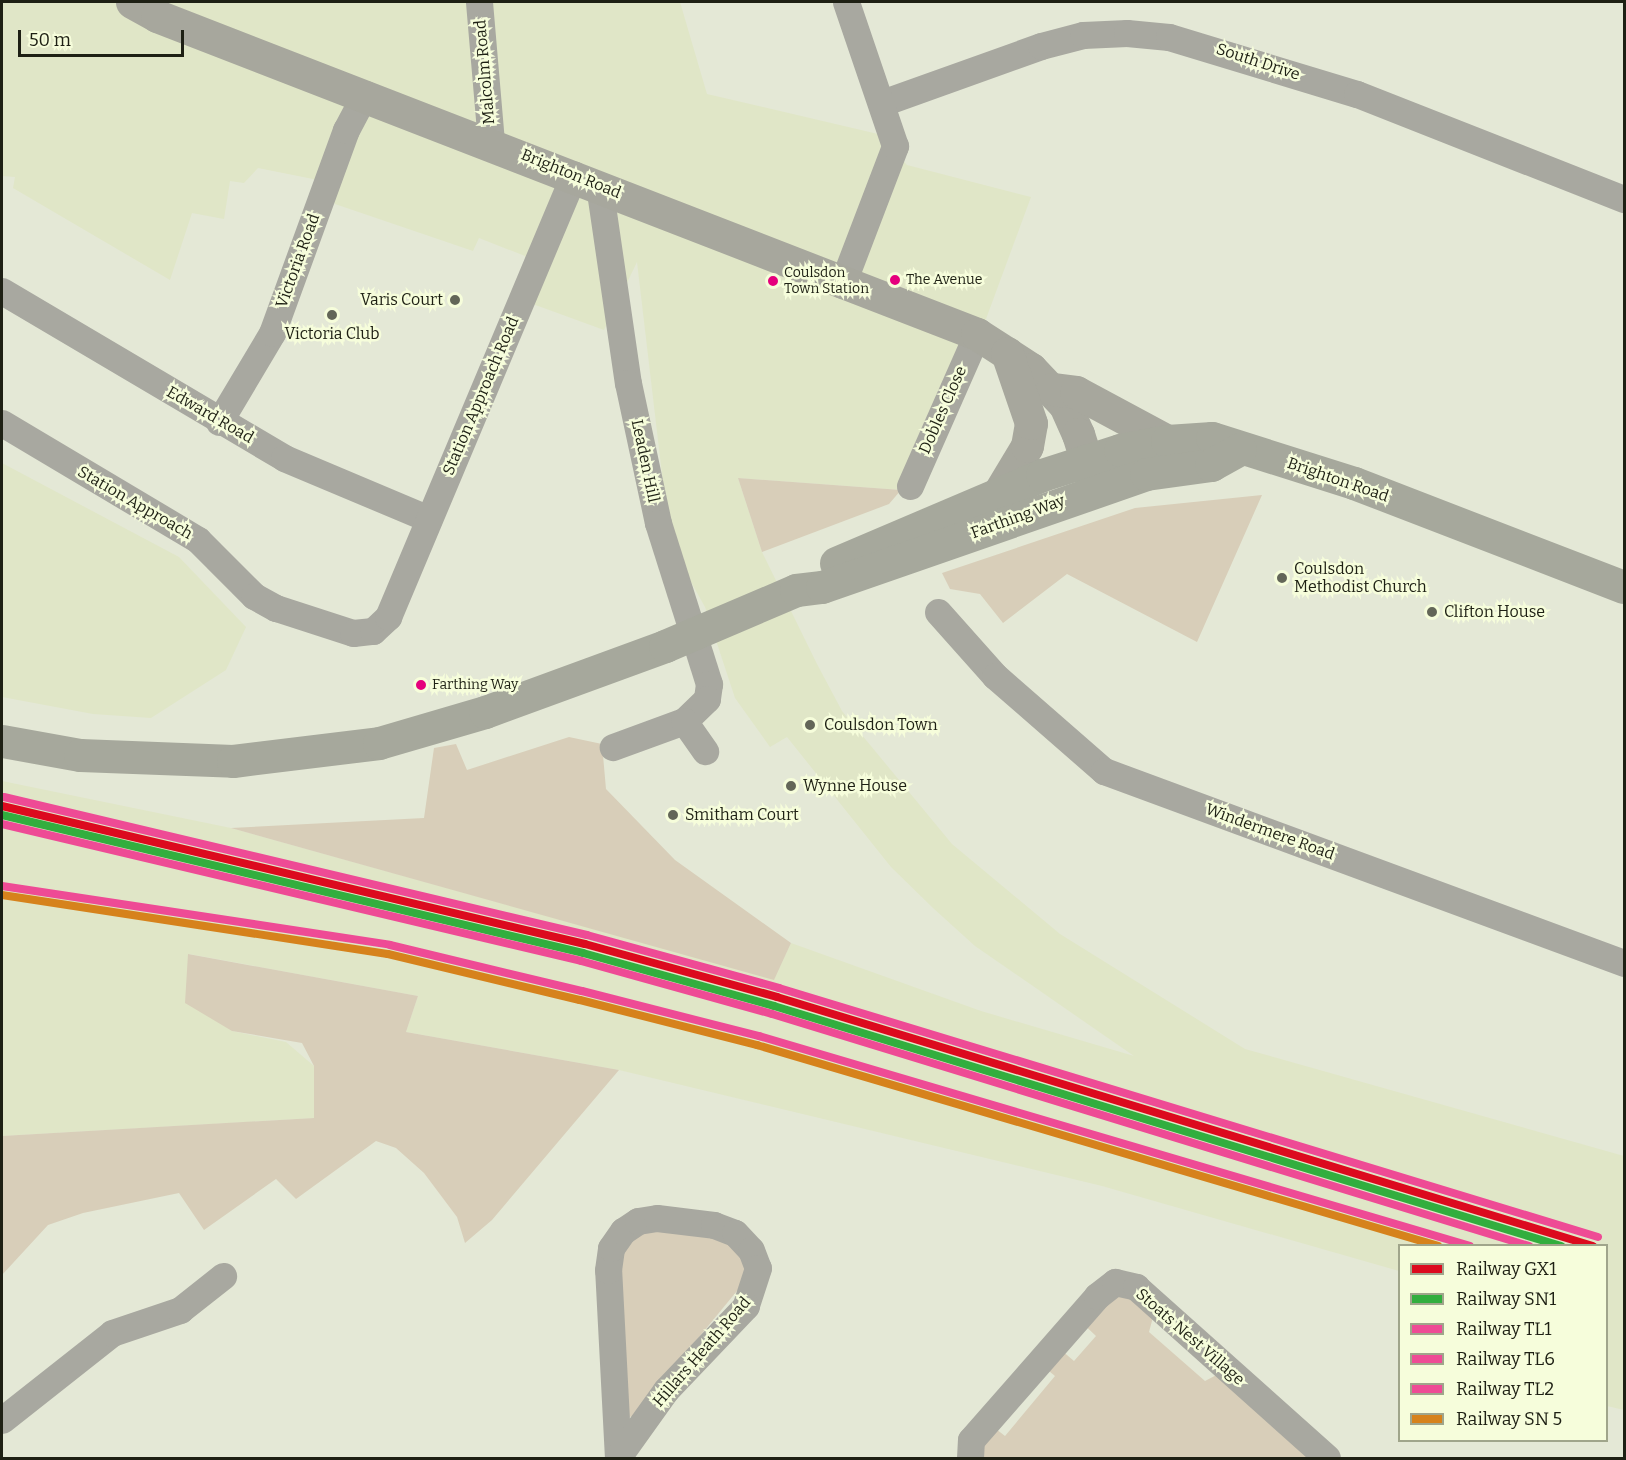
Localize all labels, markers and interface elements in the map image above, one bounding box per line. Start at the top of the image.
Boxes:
scale bar [21,18,188,56]
street label: Malcolm Road [471,19,499,125]
text: 50 m [29,29,71,51]
street label: South Drive [1214,39,1302,85]
street label: Brighton Road [518,145,624,203]
street label: Victoria Road [272,211,324,311]
place label: Coulsdon Town Station [784,265,869,298]
place label: The Avenue [906,272,982,288]
marker: The Avenue [889,274,901,286]
marker: Coulsdon Town Station [767,275,779,287]
place label: Varis Court [360,290,443,310]
marker: Varis Court [448,293,462,307]
marker: Victoria Club [325,308,339,322]
street label: Station Approach Road [439,314,523,478]
place label: Victoria Club [285,324,379,344]
street label: Dobles Close [915,363,971,457]
street label: Edward Road [163,382,257,448]
street label: Leaden Hill [627,418,663,504]
street label: Brighton Road [1285,454,1391,506]
street label: Station Approach [74,462,196,544]
street label: Farthing Way [968,491,1068,543]
place label: Coulsdon Methodist Church [1294,559,1427,597]
marker: Coulsdon Methodist Church [1275,571,1289,585]
place label: Clifton House [1444,602,1545,622]
marker: Clifton House [1425,605,1439,619]
place label: Farthing Way [432,677,518,693]
marker: Farthing Way [415,679,427,691]
place label: Coulsdon Town [824,715,938,735]
marker: Coulsdon Town [801,716,819,734]
place label: Wynne House [803,776,907,796]
marker: Wynne House [784,779,798,793]
street label: Windermere Road [1203,800,1337,864]
place label: Smitham Court [685,805,799,825]
marker: Smitham Court [666,808,680,822]
legend [1398,1244,1608,1442]
text: Railway GX1 [1456,1258,1556,1280]
street label: Stoats Nest Village [1132,1285,1248,1389]
text: Railway SN1 [1456,1288,1556,1310]
street label: Hillars Heath Road [649,1293,755,1411]
text: Railway TL1 [1456,1318,1551,1340]
text: Railway TL6 [1456,1348,1555,1370]
text: Railway TL2 [1456,1378,1554,1400]
text: Railway SN 5 [1456,1408,1562,1430]

